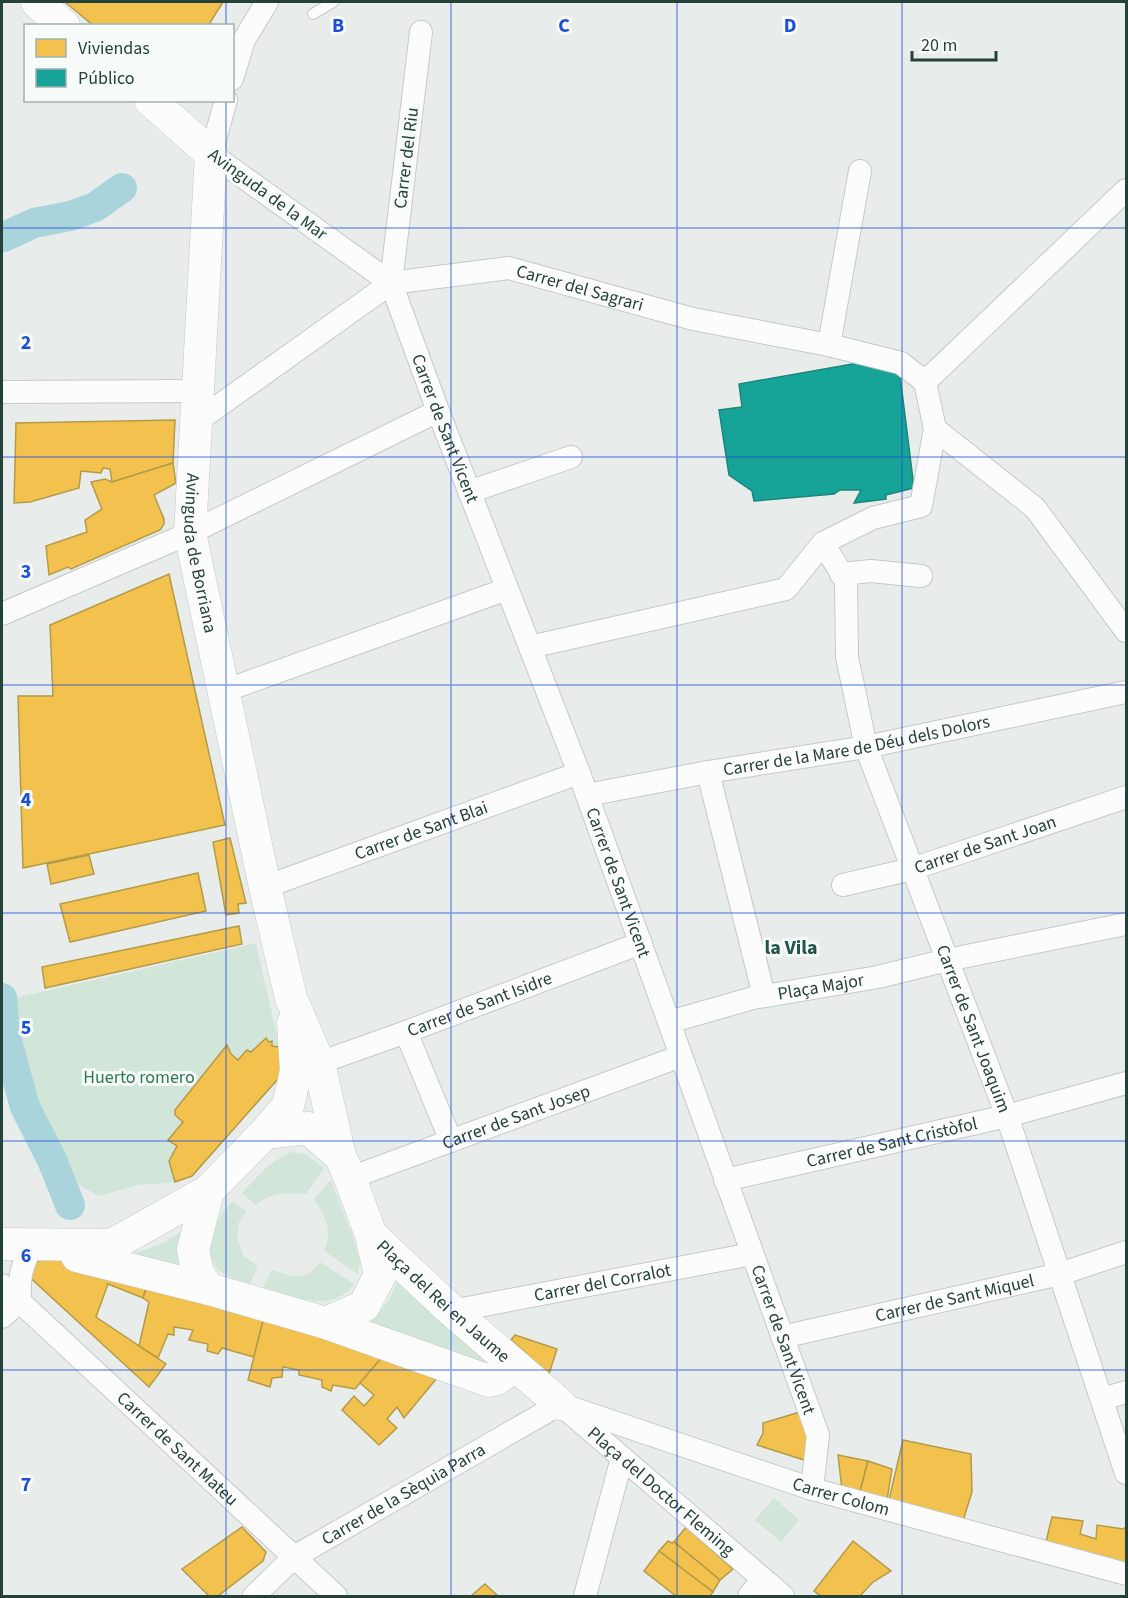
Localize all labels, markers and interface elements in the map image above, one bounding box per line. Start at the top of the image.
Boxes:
text: B [332,12,344,40]
text: C [558,12,570,40]
text: D [784,12,796,40]
legend [24,24,234,102]
scale bar [912,24,996,62]
text: 20 m [921,33,957,58]
text: Viviendas [78,36,150,61]
text: Público [78,66,135,91]
street label: Carrer del Riu [388,106,425,210]
street label: Avinguda de la Mar [203,143,333,247]
street label: Carrer del Sagrari [513,259,646,318]
text: 2 [21,329,31,357]
street label: Carrer de Sant Vicent [405,351,485,507]
street label: Avinguda de Borriana [177,472,223,635]
text: 3 [21,558,31,586]
street label: Carrer de la Mare de Déu dels Dolors [721,709,992,782]
text: 4 [21,786,32,814]
street label: Carrer de Sant Blai [351,795,491,866]
street label: Carrer de Sant Vicent [580,804,657,961]
street label: Carrer de Sant Joan [911,809,1060,880]
district label: la Vila [764,934,818,962]
street label: Carrer de Sant Joaquim [930,941,1017,1116]
street label: Carrer de Sant Isidre [404,966,556,1043]
street label: Plaça Major [776,967,867,1007]
text: 5 [21,1014,31,1042]
park label: Huerto romero [83,1065,195,1090]
street label: Carrer de Sant Josep [439,1079,594,1156]
street label: Carrer de Sant Cristòfol [804,1111,980,1174]
street label: Plaça del Rei en Jaume [371,1234,515,1369]
text: 6 [21,1242,31,1270]
street label: Carrer del Corralot [532,1258,673,1308]
street label: Carrer de Sant Vicent [745,1261,822,1418]
street label: Carrer de Sant Miquel [873,1268,1037,1328]
street label: Carrer de Sant Mateu [111,1386,244,1512]
street label: Plaça del Doctor Fleming [582,1421,740,1562]
street label: Carrer de la Sèquia Parra [317,1437,490,1552]
text: 7 [21,1471,31,1499]
street label: Carrer Colom [789,1471,892,1522]

